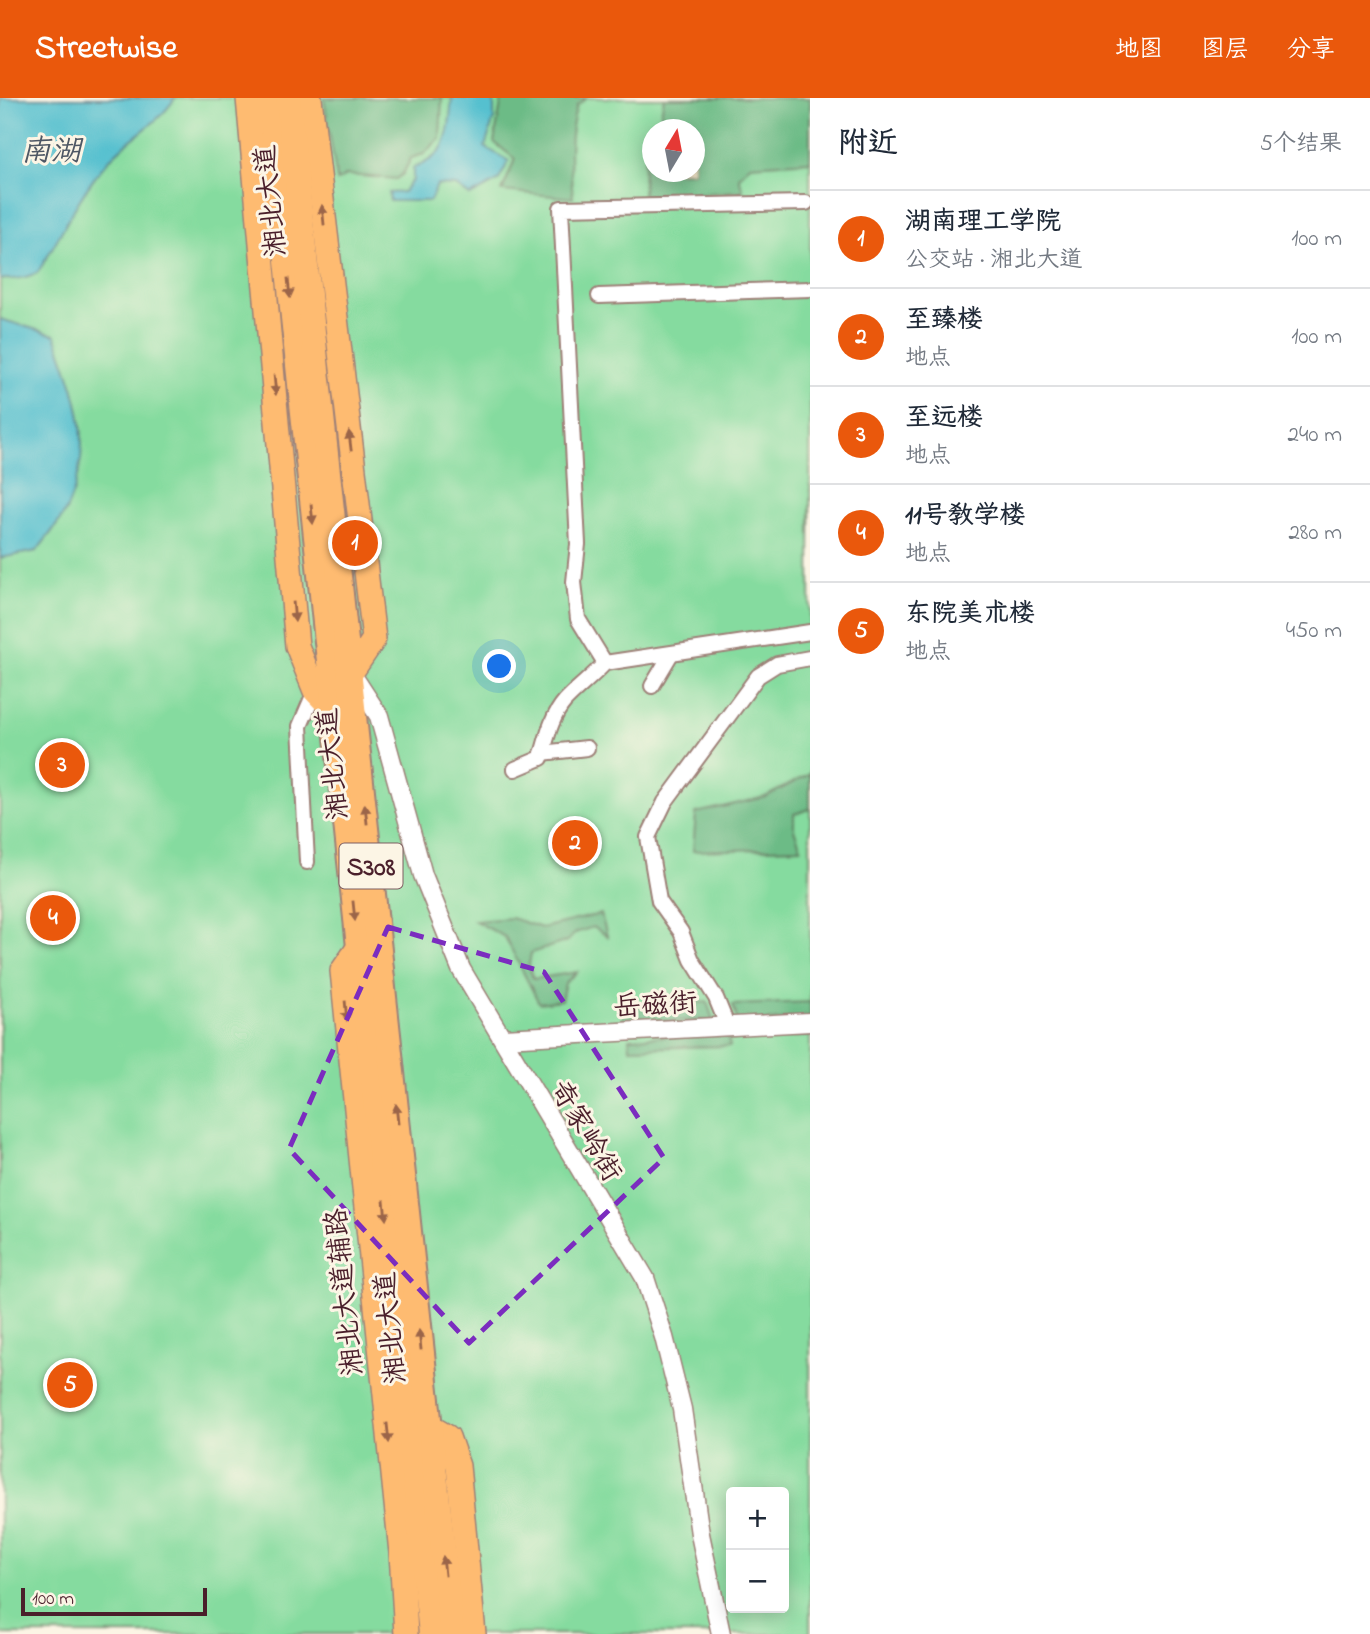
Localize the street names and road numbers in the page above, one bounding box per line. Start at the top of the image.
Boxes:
street label: 湘北大道 [246,143,299,258]
street label: 湘北大道 [308,706,361,821]
road number: S308 [340,844,402,888]
street label: 岳磁街 [612,984,698,1029]
street label: 奇家岭街 [538,1073,630,1190]
street label: 湘北大道辅路 [317,1206,376,1377]
street label: 湘北大道 [366,1270,419,1385]

